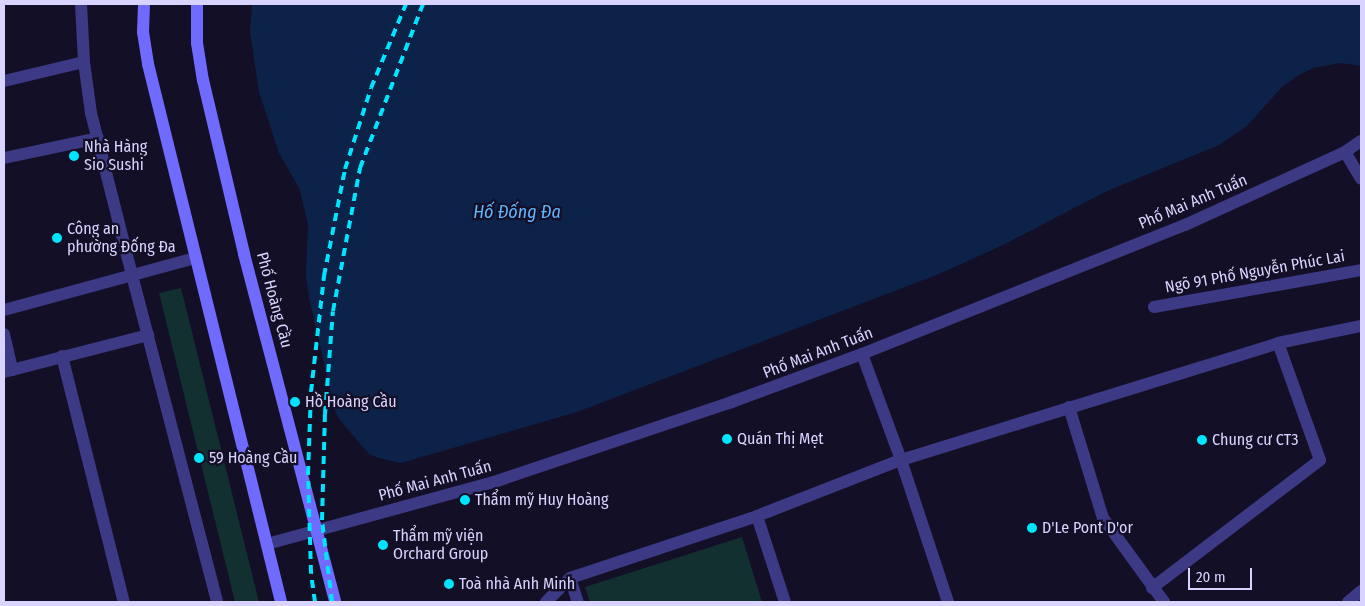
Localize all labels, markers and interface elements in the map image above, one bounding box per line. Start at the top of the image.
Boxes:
place label: Nhà Hàng Sio Sushi [84,137,147,175]
marker: Nhà Hàng Sio Sushi [68,150,80,162]
street label: Phố Mai Anh Tuấn [1136,170,1250,234]
water label: Hố Đống Đa [473,201,561,223]
place label: Công an phường Đống Đa [67,219,176,257]
marker: Công an phường Đống Đa [51,232,63,244]
street label: Ngõ 91 Phố Nguyễn Phúc Lai [1164,247,1346,297]
street label: Phố Hoàng Cầu [252,250,296,350]
street label: Phố Mai Anh Tuấn [760,323,876,383]
place label: Hồ Hoàng Cầu [305,392,397,412]
marker: Hồ Hoàng Cầu [289,396,301,408]
place label: Quán Thị Mẹt [737,429,824,449]
place label: Chung cư CT3 [1212,430,1298,450]
marker: Quán Thị Mẹt [721,433,733,445]
marker: Chung cư CT3 [1196,434,1208,446]
place label: 59 Hoàng Cầu [209,448,297,468]
marker: 59 Hoàng Cầu [193,452,205,464]
street label: Phố Mai Anh Tuấn [376,457,494,505]
place label: Thẩm mỹ Huy Hoàng [475,490,609,510]
marker: Thẩm mỹ Huy Hoàng [459,494,471,506]
place label: D'Le Pont D'or [1042,518,1133,538]
marker: D'Le Pont D'or [1026,522,1038,534]
place label: Thẩm mỹ viện Orchard Group [393,526,488,564]
marker: Thẩm mỹ viện Orchard Group [377,539,389,551]
scale bar [1190,558,1254,590]
text: 20 m [1196,568,1226,586]
place label: Toà nhà Anh Minh [459,574,575,594]
marker: Toà nhà Anh Minh [443,578,455,590]

